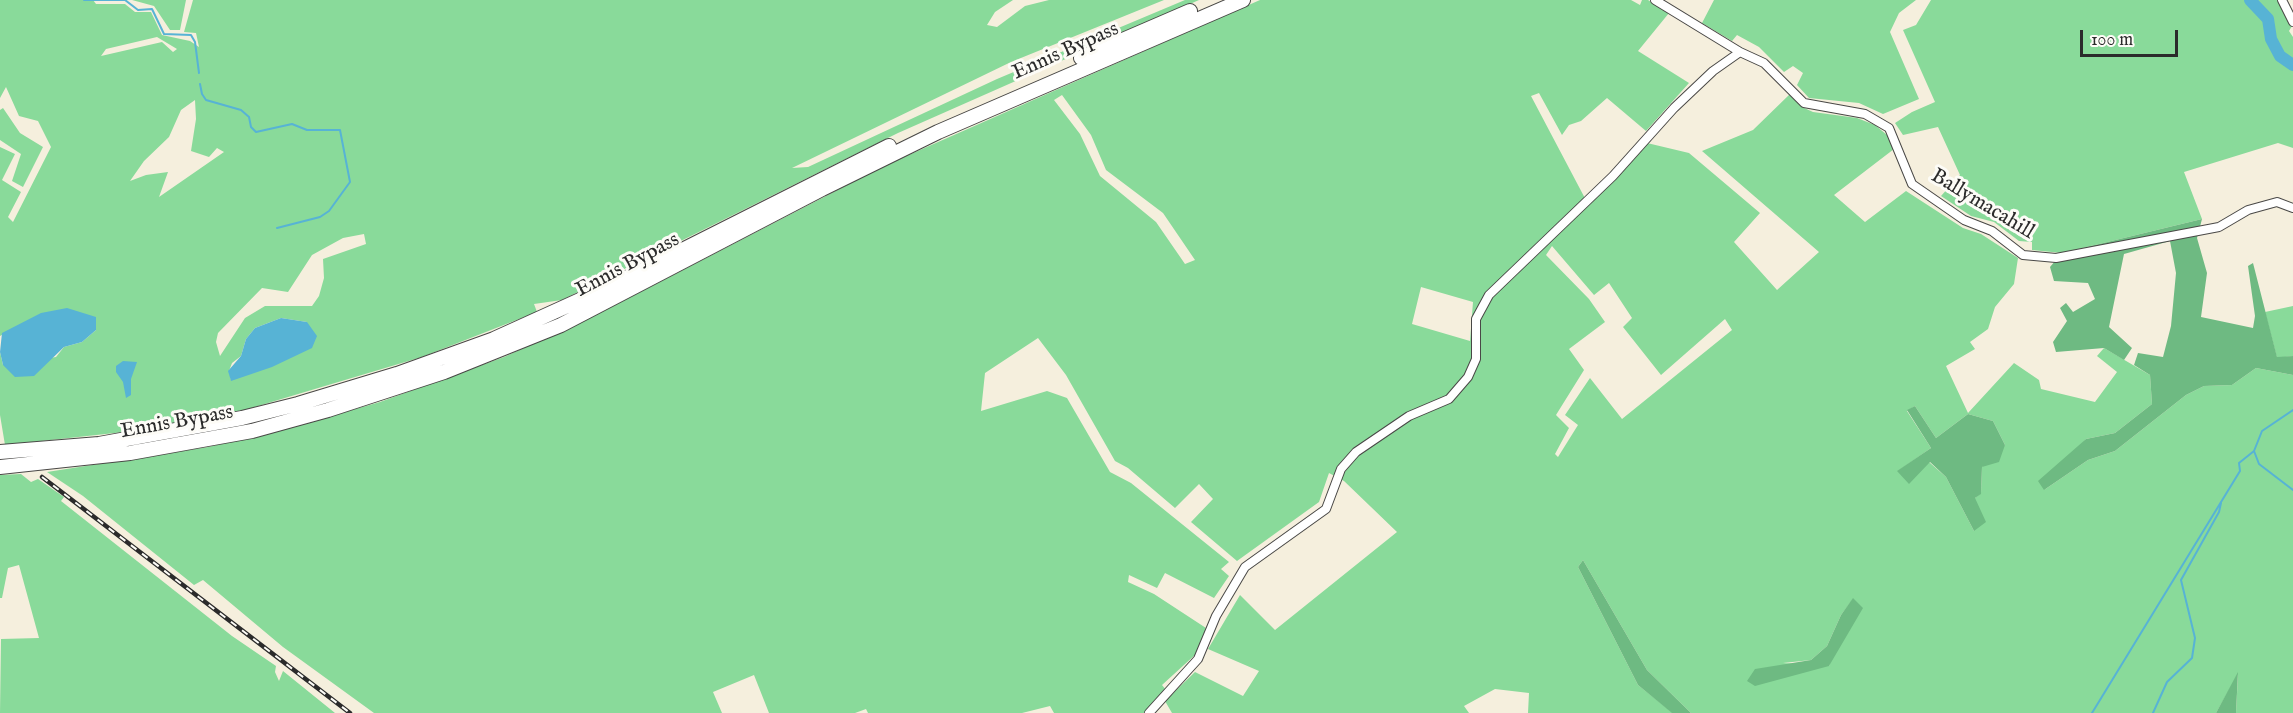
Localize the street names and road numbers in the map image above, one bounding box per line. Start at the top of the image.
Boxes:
street label: Ennis Bypass [1009,17,1123,87]
street label: Ballymacahill [1926,164,2038,246]
street label: Ennis Bypass [572,228,684,304]
street label: Ennis Bypass [119,401,235,445]

